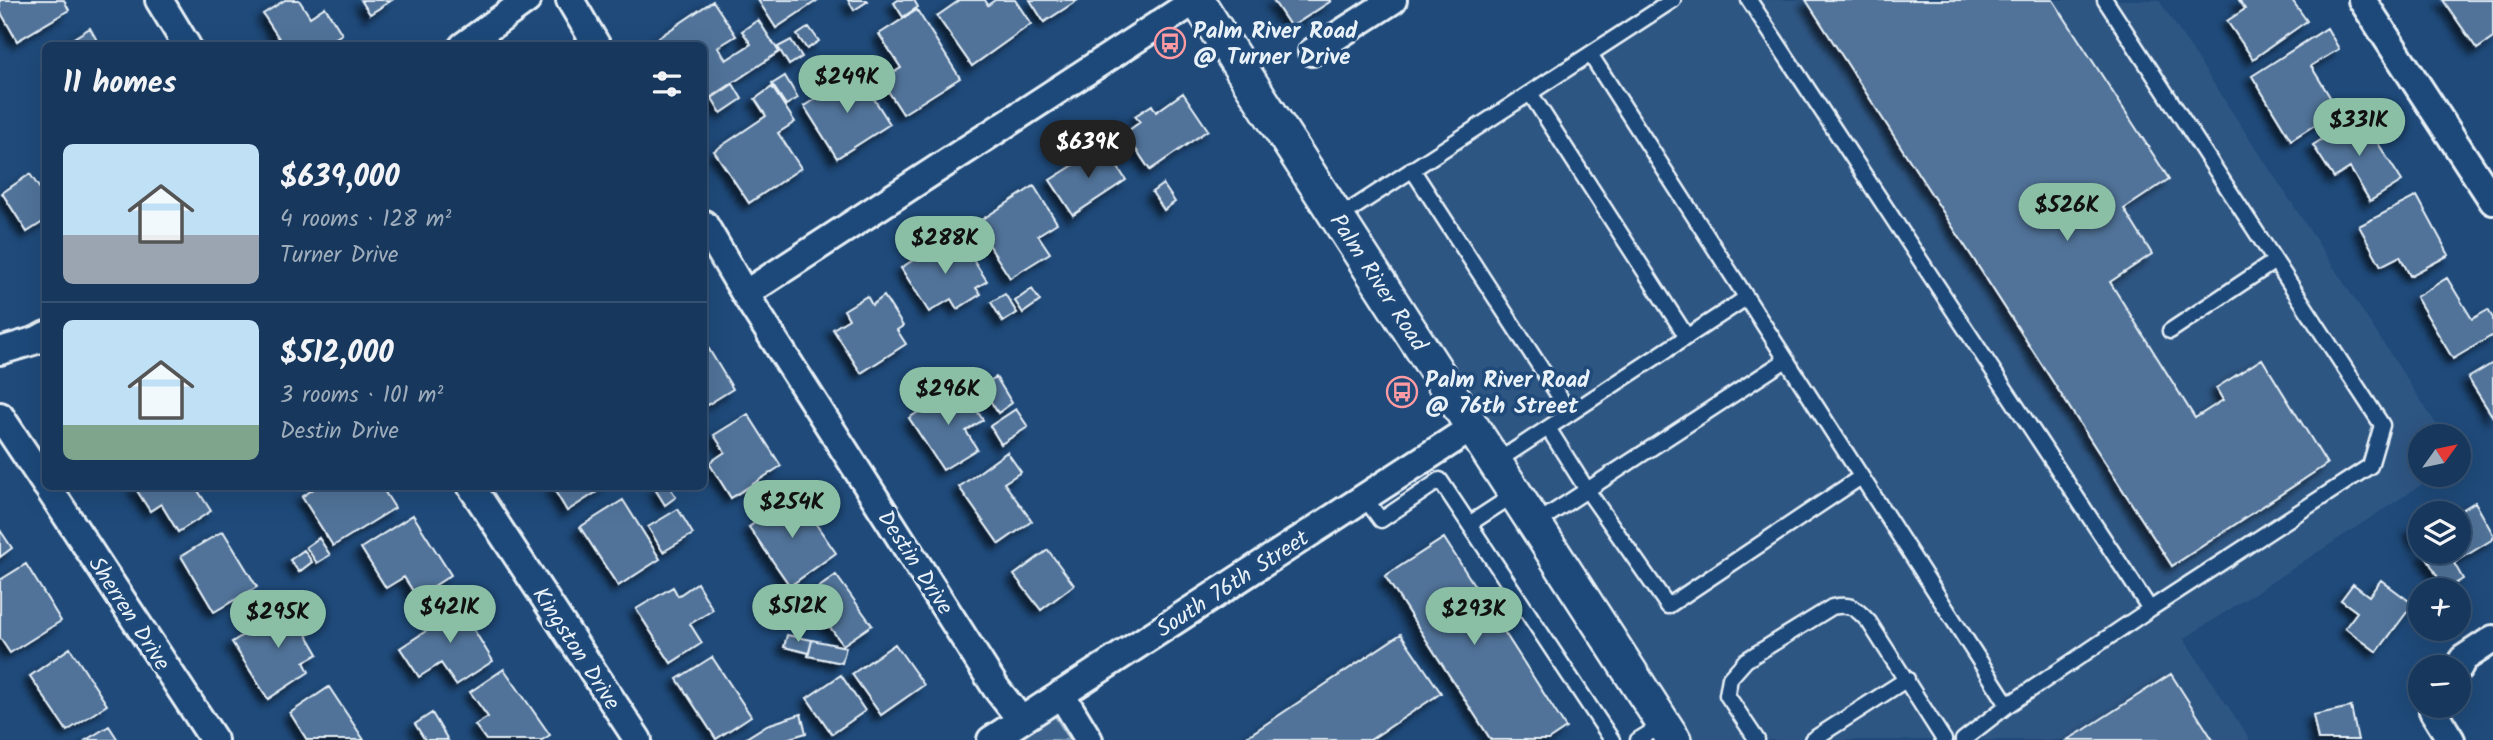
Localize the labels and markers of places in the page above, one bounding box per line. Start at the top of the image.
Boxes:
place label: Palm River Road @ Turner Drive [1193,14,1358,76]
bus stop icon: Palm River Road @ Turner Drive [1153,26,1187,60]
pin: $249K [798,55,896,115]
pin: $331K [2310,99,2408,158]
pin: $639K [1039,120,1137,180]
pin: $526K [2018,184,2116,243]
pin: $288K [896,216,994,276]
place label: Palm River Road @ 76th Street [1425,363,1590,425]
pin: $296K [899,368,997,427]
bus stop icon: Palm River Road @ 76th Street [1385,375,1419,409]
pin: $254K [743,480,841,540]
pin: $512K [749,584,847,644]
pin: $421K [401,586,499,645]
pin: $293K [1425,588,1523,647]
pin: $295K [229,590,327,650]

